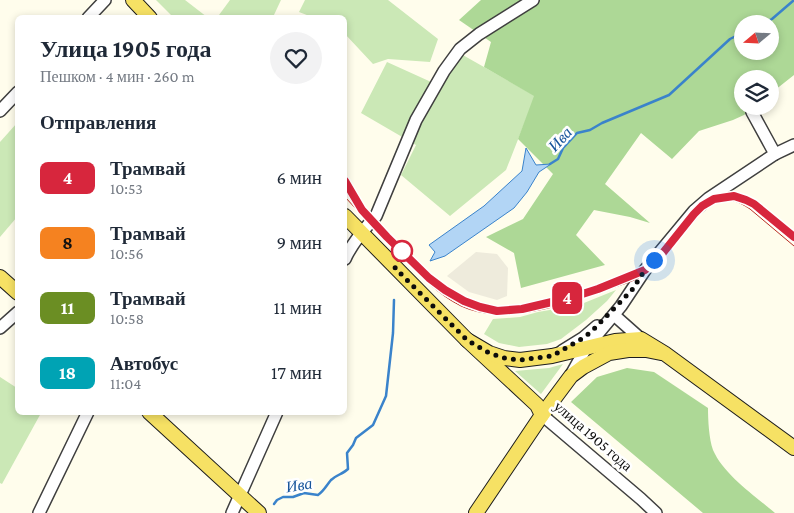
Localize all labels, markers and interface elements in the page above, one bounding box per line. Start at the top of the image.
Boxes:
north arrow [734,15,779,60]
map controls [734,15,779,115]
button: heart [270,32,322,84]
text: Улица 1905 года [40,35,211,62]
text: Пешком · 4 мин · 260 m [40,68,195,85]
button: layers [734,70,779,115]
text: Отправления [40,112,156,133]
water label: Ива [544,124,575,155]
text: Трамвай [110,158,186,179]
text: 6 мин [276,167,322,188]
text: 4 [63,168,72,188]
text: 10:53 [110,180,143,197]
text: Трамвай [110,223,186,244]
text: 9 мин [276,232,322,253]
text: 8 [62,233,73,253]
unlabelled marker [391,240,413,262]
text: 10:56 [110,245,144,262]
your location [642,248,667,273]
line badge: 4 [551,282,583,314]
text: Трамвай [110,288,186,309]
text: 4 [562,288,572,308]
text: 11 мин [273,297,322,318]
text: 11 [61,298,74,318]
text: 10:58 [110,310,144,327]
text: Автобус [110,353,178,374]
text: 17 мин [271,362,322,383]
text: 18 [59,363,76,383]
text: 11:04 [110,375,142,392]
street label: улица 1905 года [551,398,635,474]
water label: Ива [284,475,313,496]

